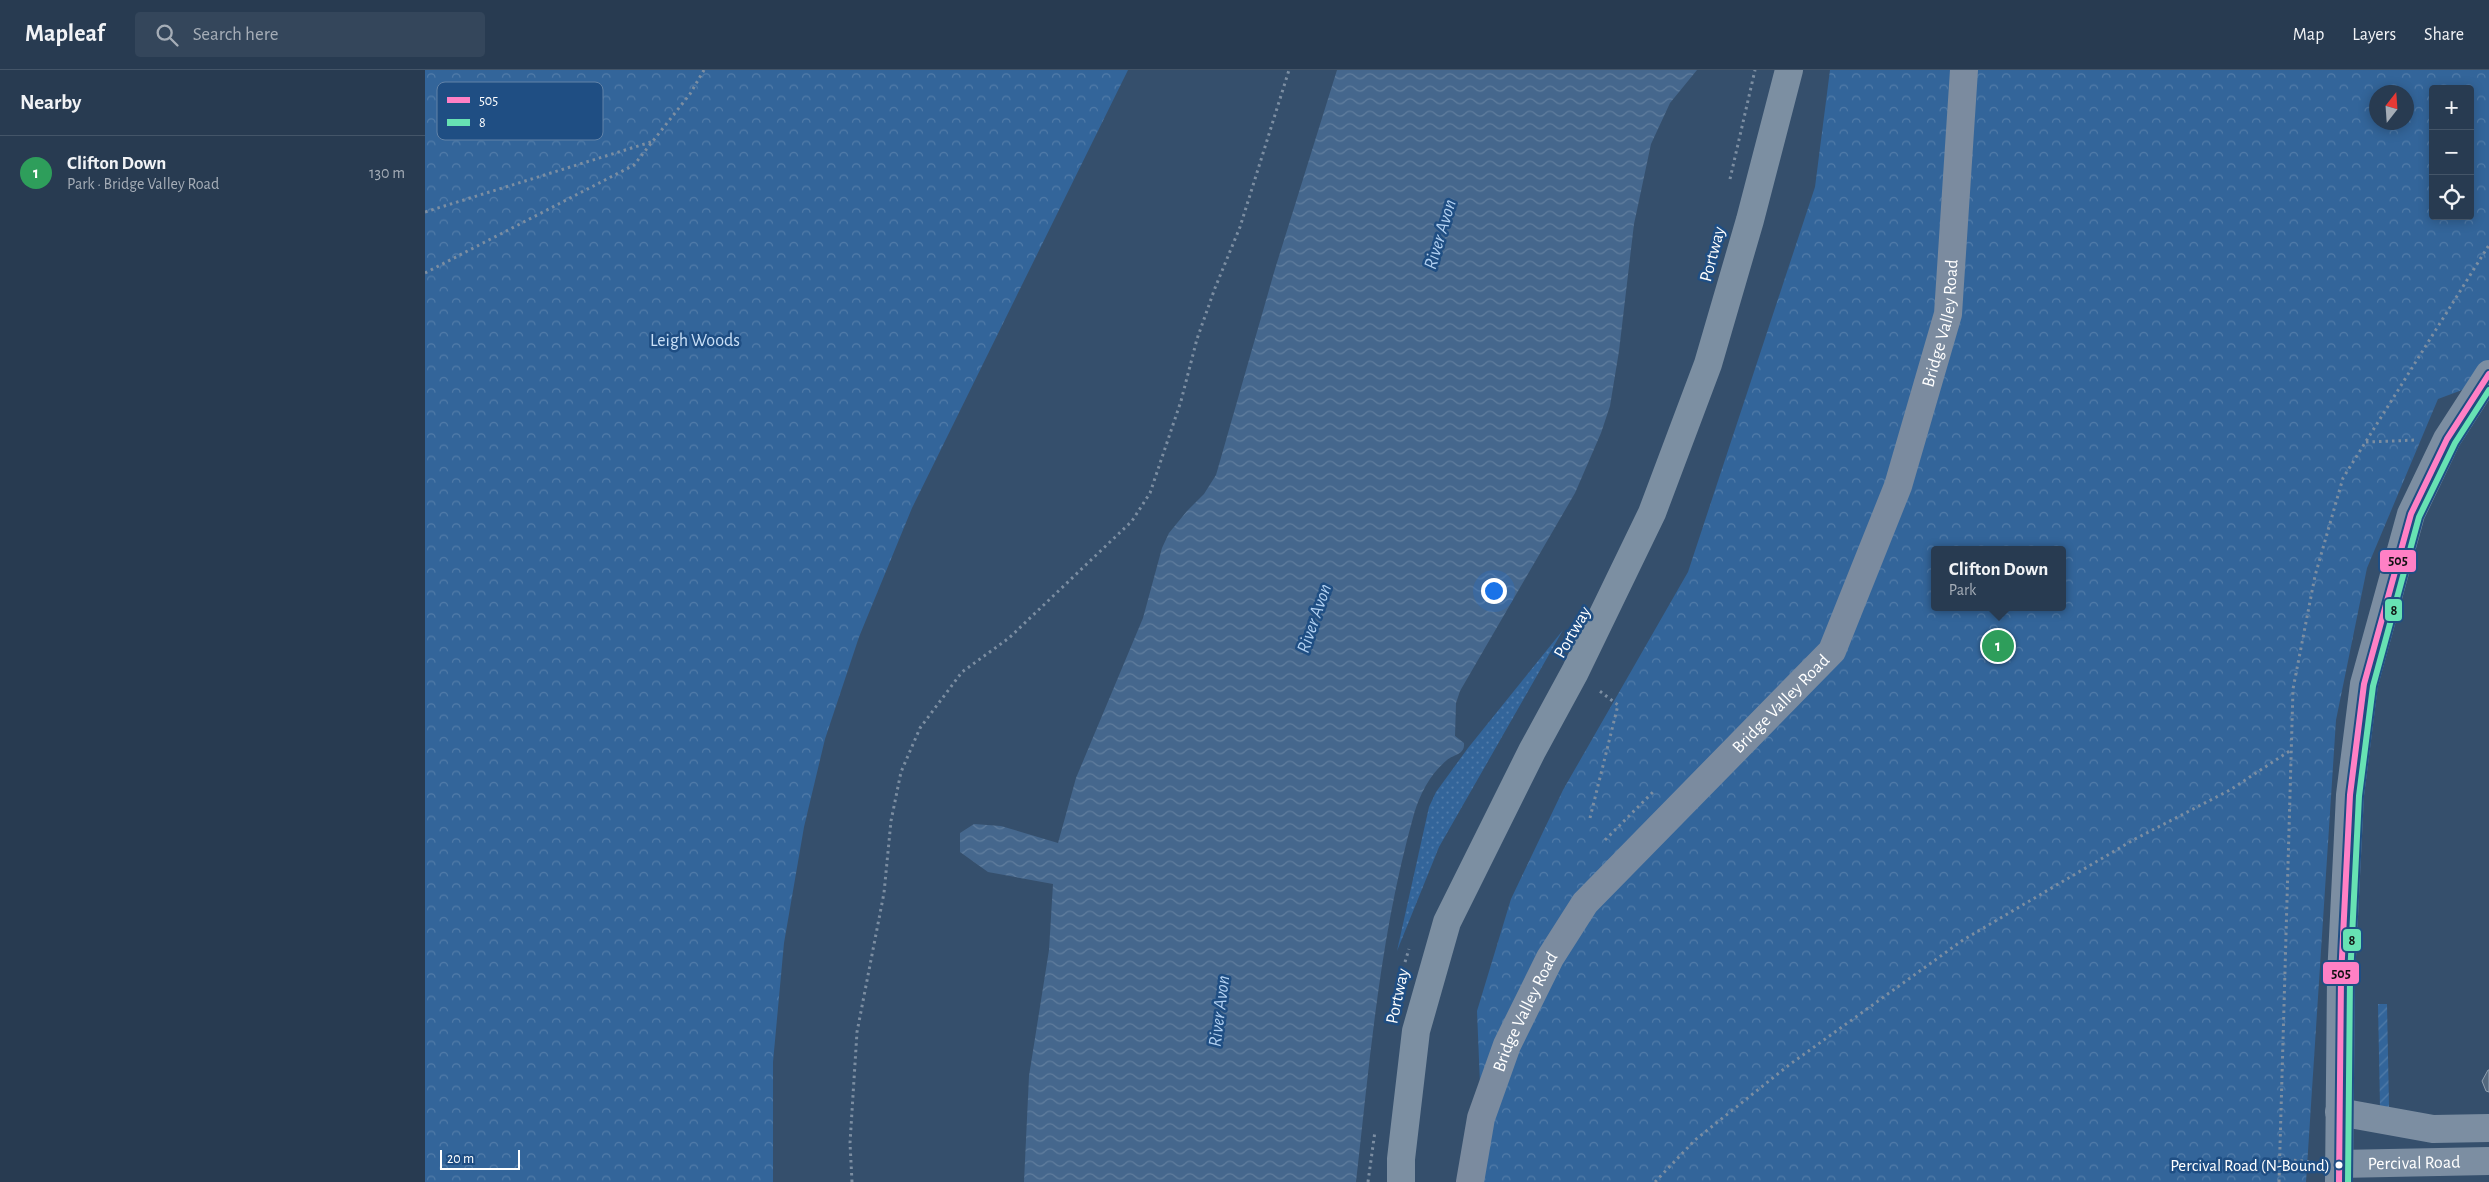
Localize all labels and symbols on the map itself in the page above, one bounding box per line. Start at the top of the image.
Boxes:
legend [437,82,603,140]
north arrow [2369,85,2414,130]
text: 505 [479,94,498,108]
text: 8 [479,116,486,130]
water label: River Avon [1421,197,1460,272]
street label: Portway [1697,224,1729,284]
street label: Bridge Valley Road [1919,259,1962,389]
park label: Leigh Woods [650,332,740,350]
line badge: 505 [2379,549,2417,573]
text: 505 [2388,554,2408,568]
your location [1481,578,1507,604]
water label: River Avon [1294,581,1335,656]
line badge: 8 [2384,598,2403,622]
street label: Portway [1551,603,1595,661]
text: 8 [2391,604,2398,618]
pin: 1 [1982,627,2014,665]
street label: Bridge Valley Road [1729,651,1833,757]
line badge: 8 [2342,928,2362,952]
text: 8 [2349,934,2356,948]
street label: Bridge Valley Road [1490,949,1561,1074]
line badge: 505 [2322,961,2360,985]
street label: Portway [1383,966,1413,1026]
text: 505 [2331,967,2351,981]
water label: River Avon [1206,974,1233,1048]
scale bar [440,1147,520,1170]
street label: Percival Road [2367,1154,2461,1173]
place label: Percival Road (N-Bound) [2170,1157,2330,1174]
marker: Percival Road (N-Bound) [2334,1160,2344,1170]

